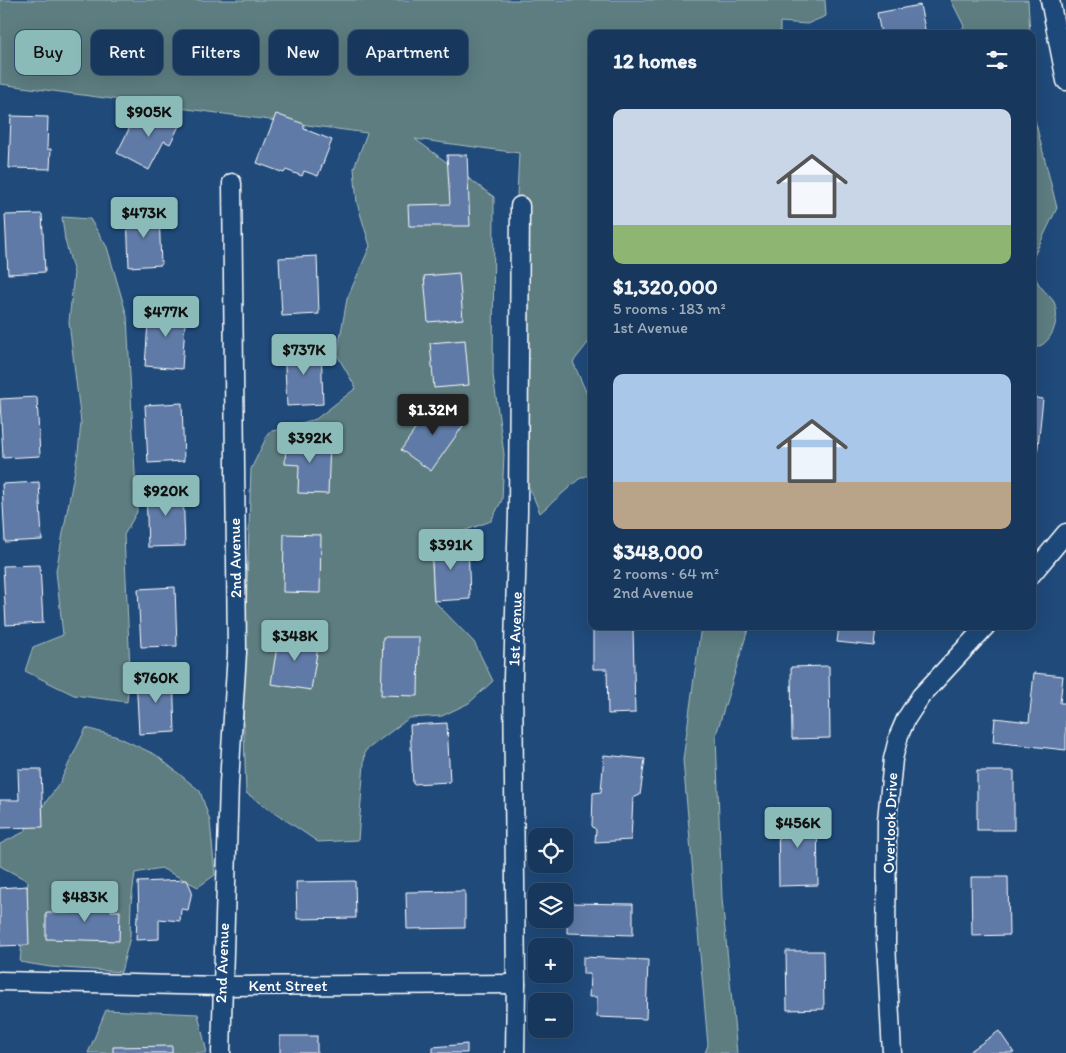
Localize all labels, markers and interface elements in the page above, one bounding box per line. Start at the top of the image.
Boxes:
chip: Buy [15,30,81,75]
chip: Rent [91,30,163,75]
chip: Filters [173,30,259,75]
chip: New [269,30,338,75]
chip: Apartment [348,30,468,75]
icon: filters [983,46,1011,74]
text: 12 homes [613,48,697,73]
pin: $905K [114,96,184,138]
text: $905K [127,102,171,121]
icon: home [767,141,857,231]
pin: $473K [109,196,179,239]
text: $473K [122,203,166,222]
text: $1,320,000 [613,274,718,299]
pin: $477K [131,296,201,338]
text: 5 rooms · 183 m² [613,299,726,318]
text: $477K [144,302,188,321]
text: 1st Avenue [613,318,688,337]
pin: $737K [269,334,339,376]
text: $737K [283,340,325,359]
pin: $1.32M [392,394,474,436]
text: $1.32M [408,400,458,419]
icon: home [767,406,857,496]
pin: $392K [275,422,345,464]
text: $392K [288,428,332,447]
pin: $920K [131,474,201,517]
text: $920K [144,481,188,500]
street label: 2nd Avenue [225,517,245,598]
pin: $391K [416,528,486,571]
text: $391K [430,535,472,554]
text: $348,000 [613,539,703,564]
text: 2 rooms · 64 m² [613,564,719,583]
text: 2nd Avenue [613,583,693,602]
street label: 1st Avenue [504,591,526,667]
pin: $348K [260,620,330,662]
text: $348K [272,626,318,645]
pin: $760K [121,662,191,704]
text: $760K [134,668,178,687]
street label: Overlook Drive [879,772,901,874]
pin: $456K [763,806,833,849]
text: $456K [776,813,820,832]
map controls [528,828,573,1038]
button: locate [528,828,573,873]
pin: $483K [50,880,120,923]
button: layers [528,883,573,928]
text: $483K [62,887,108,906]
street label: 2nd Avenue [211,922,233,1004]
button: + [528,938,573,983]
street label: Kent Street [249,976,327,995]
button: − [528,993,573,1038]

